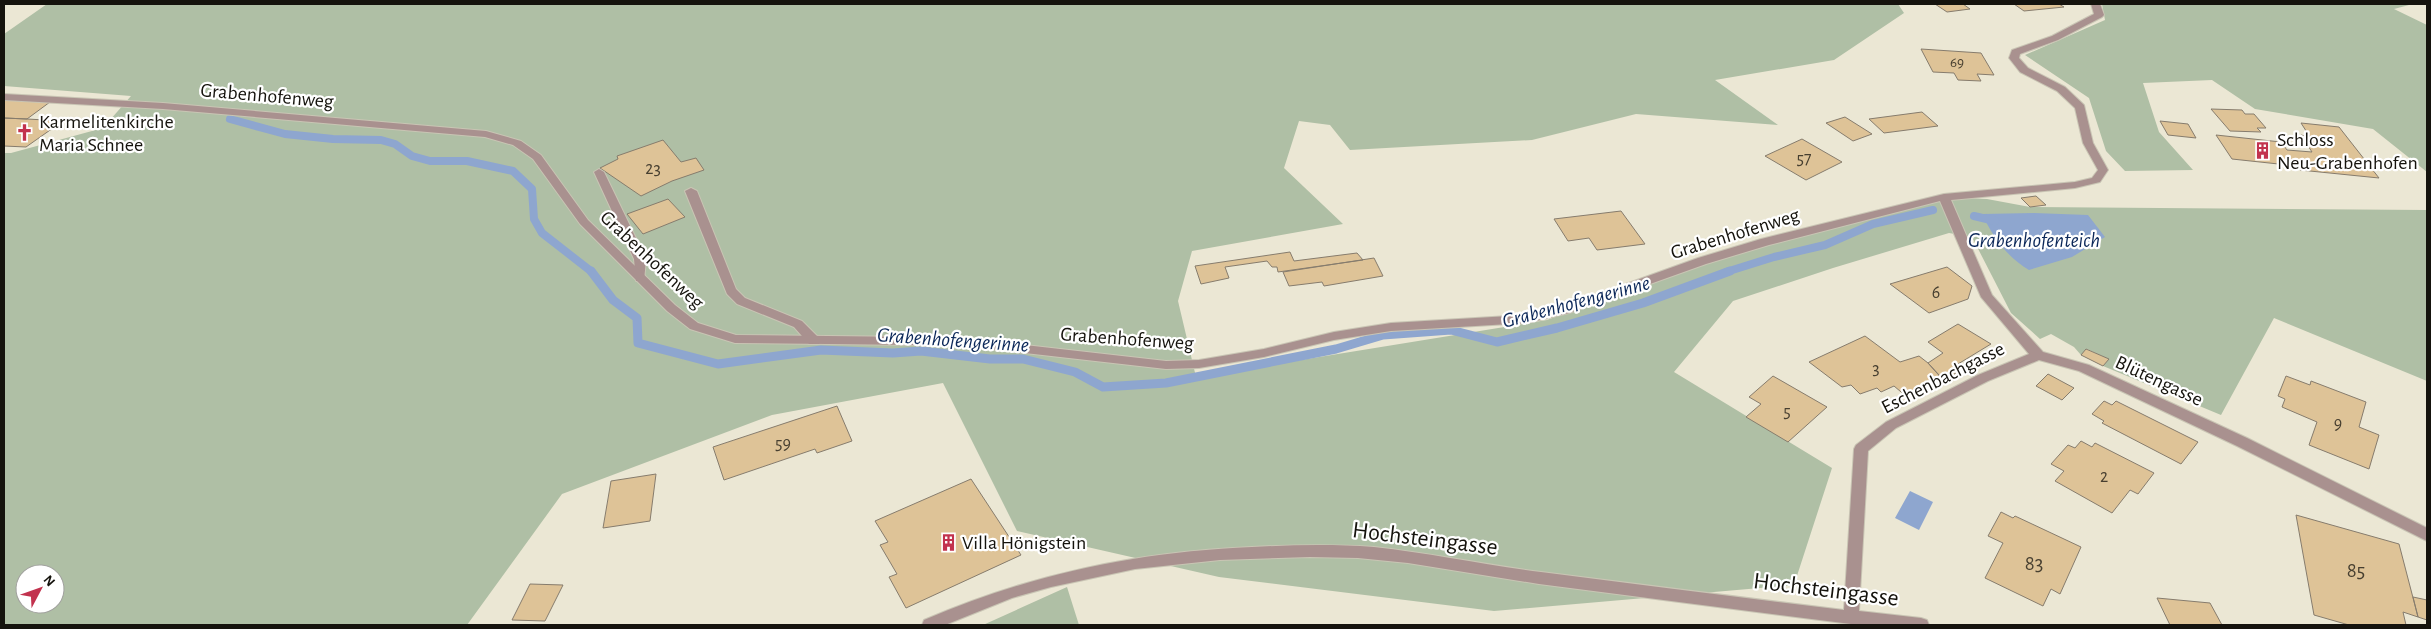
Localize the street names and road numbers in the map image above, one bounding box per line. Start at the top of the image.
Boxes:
street label: Grabenhofenweg [200,80,335,112]
street label: Grabenhofenweg [1668,205,1802,263]
street label: Grabenhofenweg [596,207,708,313]
street label: Grabenhofenweg [1060,324,1195,354]
street label: Eschenbachgasse [1878,338,2008,418]
street label: Blütengasse [2112,352,2206,410]
street label: Hochsteingasse [1351,518,1499,560]
street label: Hochsteingasse [1752,569,1900,611]

